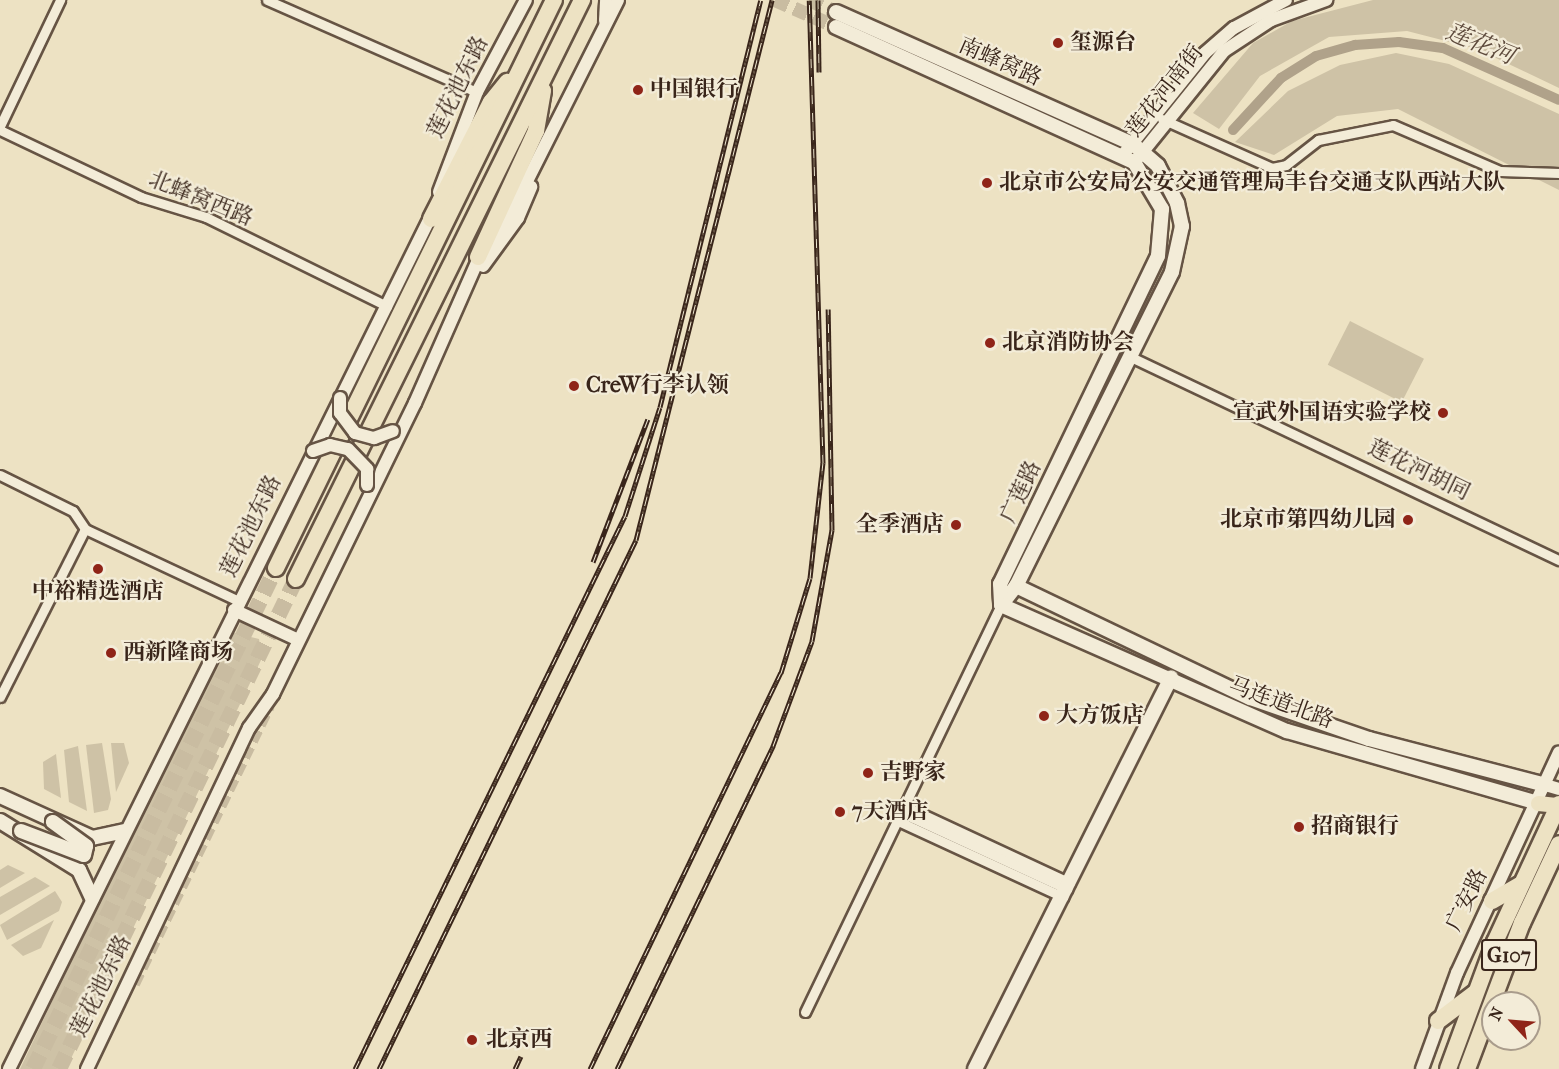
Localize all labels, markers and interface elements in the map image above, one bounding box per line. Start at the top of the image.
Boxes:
water label: 莲花河 [1441,17,1519,71]
place label: 玺源台 [1070,30,1136,56]
street label: 莲花池东路 [422,32,494,142]
street label: 南蜂窝路 [954,32,1046,92]
marker: 玺源台 [1051,36,1065,50]
street label: 莲花河南街 [1121,40,1209,142]
place label: 中国银行 [650,77,738,103]
marker: 中国银行 [631,83,645,97]
street label: 北蜂窝西路 [145,166,257,232]
place label: 北京市公安局公安交通管理局丰台交通支队西站大队 [999,170,1505,196]
marker: 北京市公安局公安交通管理局丰台交通支队西站大队 [980,176,994,190]
place label: 北京消防协会 [1002,330,1134,356]
marker: 北京消防协会 [983,336,997,350]
place label: CreW行李认领 [586,373,729,399]
marker: CreW行李认领 [567,379,581,393]
place label: 宣武外国语实验学校 [1233,400,1431,426]
marker: 宣武外国语实验学校 [1436,406,1450,420]
street label: 莲花河胡同 [1364,434,1474,506]
street label: 广莲路 [995,457,1047,527]
street label: 莲花池东路 [215,471,287,581]
place label: 北京市第四幼儿园 [1220,507,1396,533]
place label: 全季酒店 [856,512,944,538]
marker: 北京市第四幼儿园 [1401,513,1415,527]
marker: 全季酒店 [949,518,963,532]
marker: 中裕精选酒店 [91,562,105,576]
place label: 中裕精选酒店 [32,579,164,605]
place label: 西新隆商场 [123,640,233,666]
marker: 西新隆商场 [104,646,118,660]
street label: 马连道北路 [1225,672,1337,734]
place label: 大方饭店 [1056,703,1144,729]
marker: 大方饭店 [1037,709,1051,723]
place label: 吉野家 [880,760,946,786]
marker: 吉野家 [861,766,875,780]
place label: 7天酒店 [852,799,929,825]
marker: 7天酒店 [833,805,847,819]
place label: 招商银行 [1311,814,1399,840]
marker: 招商银行 [1292,820,1306,834]
street label: 广安路 [1441,865,1493,935]
street label: 莲花池东路 [65,931,137,1041]
road number: G107 [1480,937,1538,973]
north arrow [1481,991,1541,1051]
text: N [1485,1004,1507,1023]
place label: 北京西 [486,1027,552,1053]
marker: 北京西 [463,1031,481,1049]

